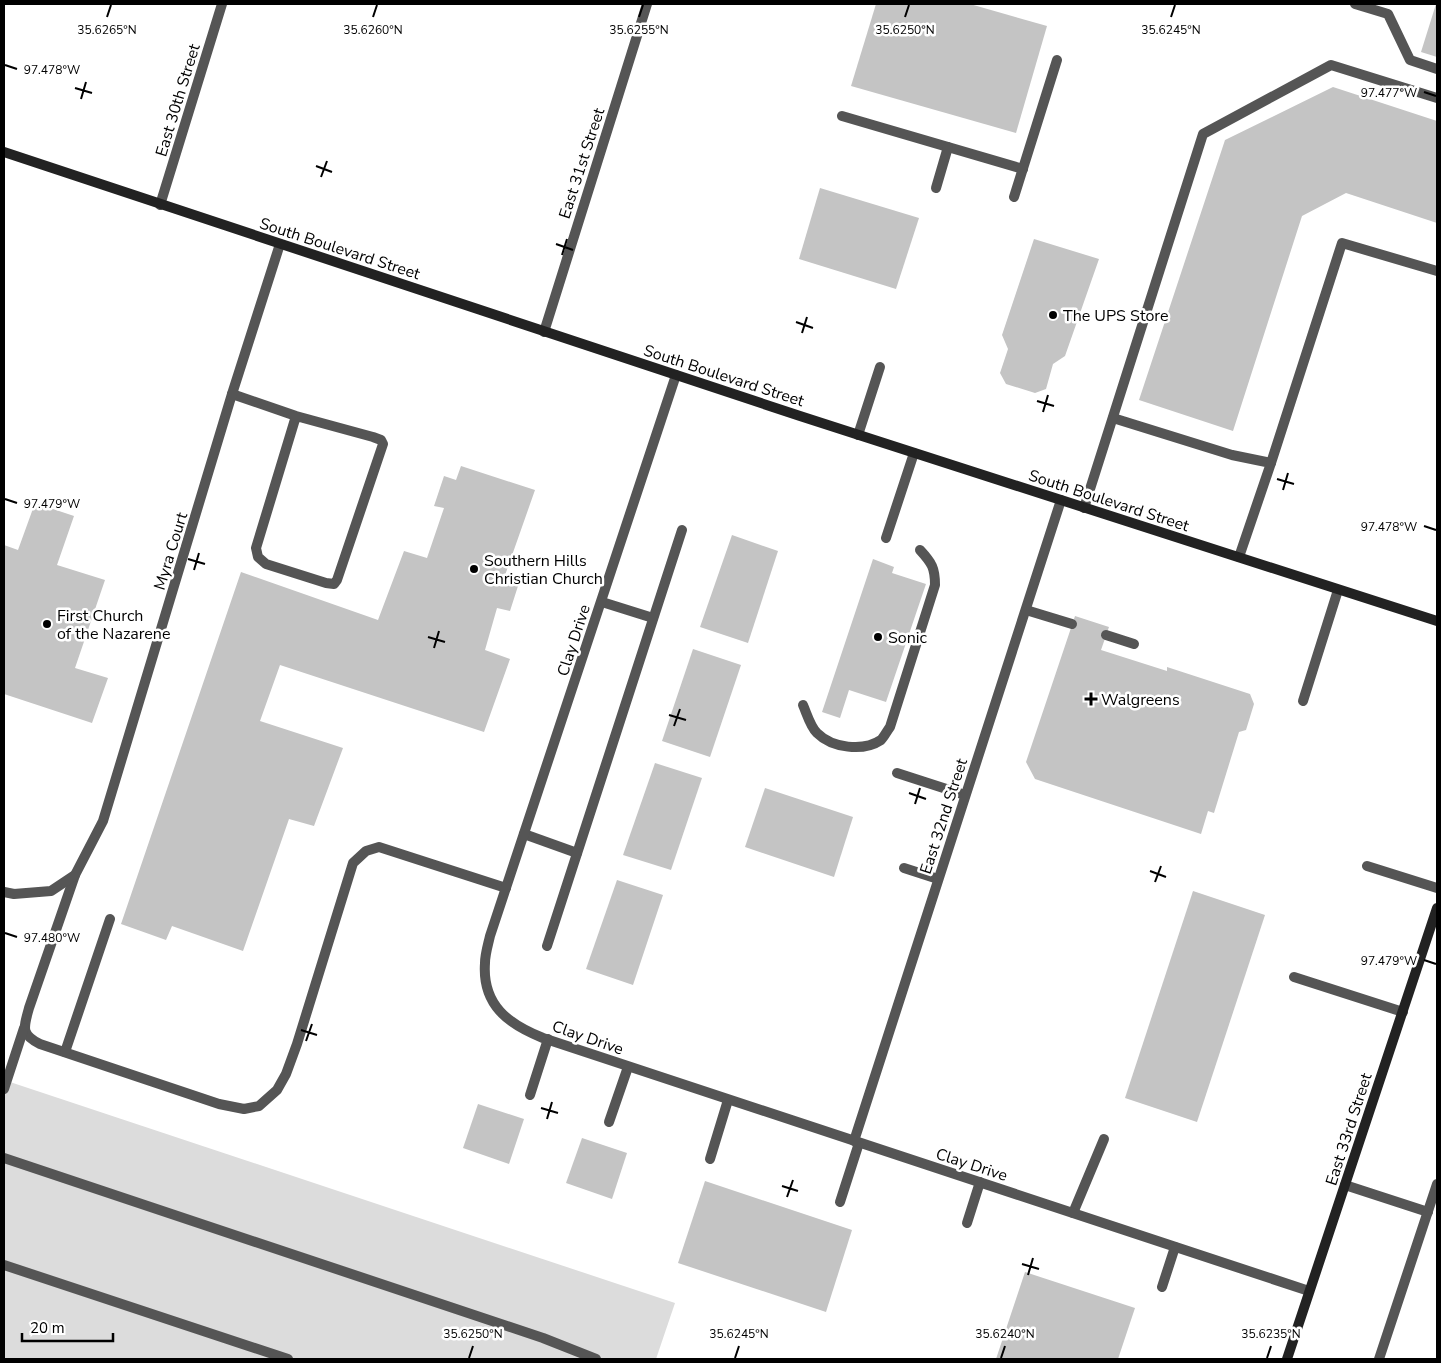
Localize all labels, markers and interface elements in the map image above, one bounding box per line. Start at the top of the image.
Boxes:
text: 35.6265°N [77,22,137,38]
text: 35.6260°N [343,22,403,38]
text: 35.6255°N [609,22,669,38]
text: 35.6250°N [875,22,935,38]
text: 35.6245°N [1141,22,1201,38]
street label: East 30th Street [150,41,206,159]
text: 97.478°W [24,62,80,78]
text: 97.477°W [1361,85,1417,101]
street label: East 31st Street [554,105,610,221]
street label: South Boulevard Street [257,213,423,285]
place label: The UPS Store [1063,305,1168,327]
marker: The UPS Store [1047,309,1059,321]
street label: South Boulevard Street [641,340,807,412]
street label: South Boulevard Street [1026,465,1192,537]
text: 97.479°W [24,496,80,512]
street label: Myra Court [149,509,193,593]
text: 97.478°W [1361,519,1417,535]
place label: Southern Hills Christian Church [484,550,603,590]
marker: Southern Hills Christian Church [468,563,480,575]
street label: Clay Drive [552,602,596,679]
place label: First Church of the Nazarene [57,605,170,645]
marker: First Church of the Nazarene [41,618,53,630]
place label: Sonic [888,627,928,649]
marker: Sonic [872,631,884,643]
place label: Walgreens [1101,689,1180,711]
marker: Walgreens [1085,693,1097,705]
street label: East 32nd Street [915,755,973,877]
text: 97.480°W [24,930,80,946]
text: 97.479°W [1361,953,1417,969]
street label: Clay Drive [549,1015,626,1060]
street label: East 33rd Street [1320,1070,1378,1188]
street label: Clay Drive [933,1143,1010,1187]
scale bar [22,1310,114,1342]
text: 20 m [30,1318,65,1338]
text: 35.6250°N [443,1326,503,1342]
text: 35.6245°N [709,1326,769,1342]
text: 35.6240°N [975,1326,1035,1342]
text: 35.6235°N [1241,1326,1301,1342]

